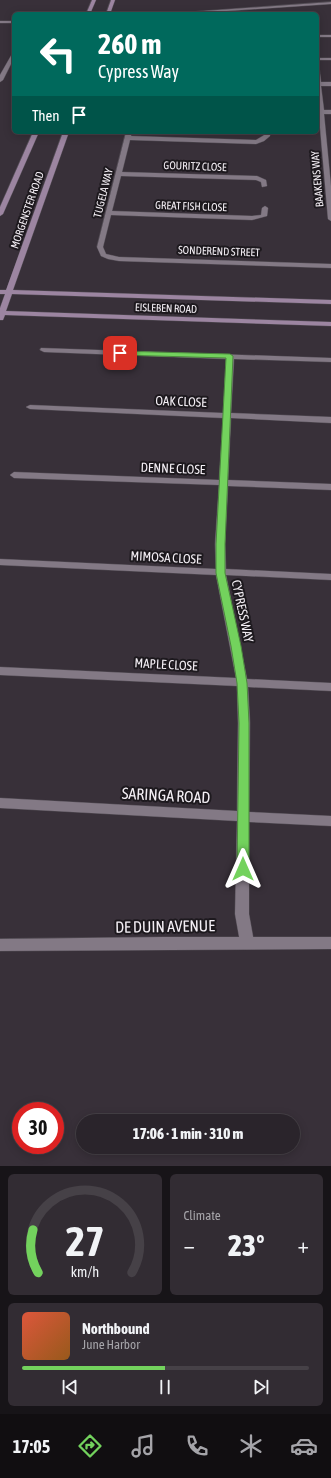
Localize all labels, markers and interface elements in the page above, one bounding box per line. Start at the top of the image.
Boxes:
icon: left [32,28,84,80]
text: 260 m [98,28,161,60]
text: Cypress Way [98,61,179,82]
icon: arrive [68,104,90,126]
text: Then [32,107,60,124]
street label: BAAKENS WAY [309,150,325,208]
street label: GOURITZ CLOSE [163,159,227,173]
street label: TUGELA WAY [91,167,115,219]
street label: MORGENSTER ROAD [8,170,46,250]
street label: GREAT FISH CLOSE [155,199,227,213]
street label: SONDEREND STREET [178,244,260,258]
street label: EISLEBEN ROAD [135,301,197,315]
pin [103,336,137,370]
icon: arrive [109,342,131,364]
street label: OAK CLOSE [155,393,207,410]
street label: DENNE CLOSE [140,460,206,477]
street label: MIMOSA CLOSE [130,548,202,567]
street label: CYPRESS WAY [229,579,256,644]
street label: MAPLE CLOSE [134,655,198,674]
street label: SARINGA ROAD [121,784,211,806]
position arrow [222,848,264,890]
street label: DE DUIN AVENUE [115,916,215,936]
speed limit sign: 30 [12,1102,64,1154]
text: 17:06 · 1 min · 310 m [133,1125,243,1142]
text: Climate [184,1208,221,1223]
text: 27 [65,1216,104,1264]
text: 23° [228,1228,264,1262]
text: − [184,1232,195,1258]
text: + [298,1232,309,1258]
text: km/h [71,1263,99,1279]
text: Northbound [82,1320,150,1337]
text: June Harbor [82,1337,140,1352]
icon: previous [59,1376,81,1398]
icon: pause [154,1376,176,1398]
icon: next [250,1376,272,1398]
icon: directions [76,1432,104,1460]
icon: music [129,1432,157,1460]
icon: phone [183,1432,211,1460]
icon: climate [237,1432,265,1460]
icon: car [290,1432,318,1460]
text: 17:05 [13,1436,50,1457]

